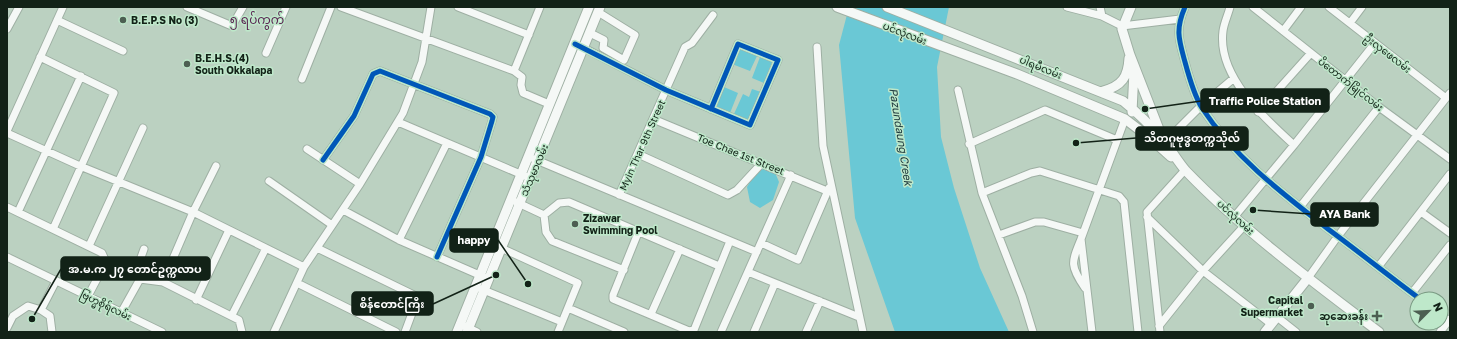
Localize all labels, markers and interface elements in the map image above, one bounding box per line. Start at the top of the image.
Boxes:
district label: ၅ ရပ်ကွက် [230,11,284,30]
place label: B.E.P.S No (3) [131,14,198,26]
marker: B.E.P.S No (3) [118,15,128,25]
street label: ပင်လုံလမ်း [880,18,929,50]
street label: ဦးလှဖေလမ်း [1360,30,1414,77]
place label: B.E.H.S.(4) South Okkalapa [195,52,272,76]
street label: ပါရမီလမ်း [1017,52,1064,84]
street label: ပိတောက်မြိုင်လမ်း [1314,54,1387,116]
marker: B.E.H.S.(4) South Okkalapa [182,59,192,69]
water label: Pazundaung Creek [886,87,916,189]
callout: Traffic Police Station [1201,89,1329,112]
text: Traffic Police Station [1209,94,1322,107]
street label: Myin Thar 9th Street [617,98,667,192]
callout: သီတဂူဗုဒ္ဓတက္ကသိုလ် [1136,127,1248,150]
street label: Toe Chae 1st Street [696,131,786,177]
text: သီတဂူဗုဒ္ဓတက္ကသိုလ် [1144,131,1240,148]
street label: သံသုမာလမ်း [517,142,553,199]
street label: ပင်လုံလမ်း [1213,196,1258,239]
callout: AYA Bank [1311,203,1378,226]
text: AYA Bank [1319,207,1371,220]
place label: Zizawar Swimming Pool [583,212,658,236]
marker: Zizawar Swimming Pool [570,219,580,229]
callout: happy [450,229,498,252]
text: happy [458,233,491,246]
callout: အ.မ.က ၂၇ တောင်ဥက္ကလာပ [61,257,210,280]
text: အ.မ.က ၂၇ တောင်ဥက္ကလာပ [68,262,202,278]
street label: ဗြဟ္မစိုရ်လမ်း [77,287,134,325]
north arrow [1409,291,1449,331]
callout: စိန်တောင်ကြီး [352,292,433,315]
place label: Capital Supermarket [1241,294,1304,318]
text: စိန်တောင်ကြီး [360,297,424,313]
text: N [1431,300,1446,313]
marker: Capital Supermarket [1306,301,1316,311]
place label: ဆုဆေးခန်း [1319,309,1368,326]
marker: ဆုဆေးခန်း [1371,310,1383,322]

